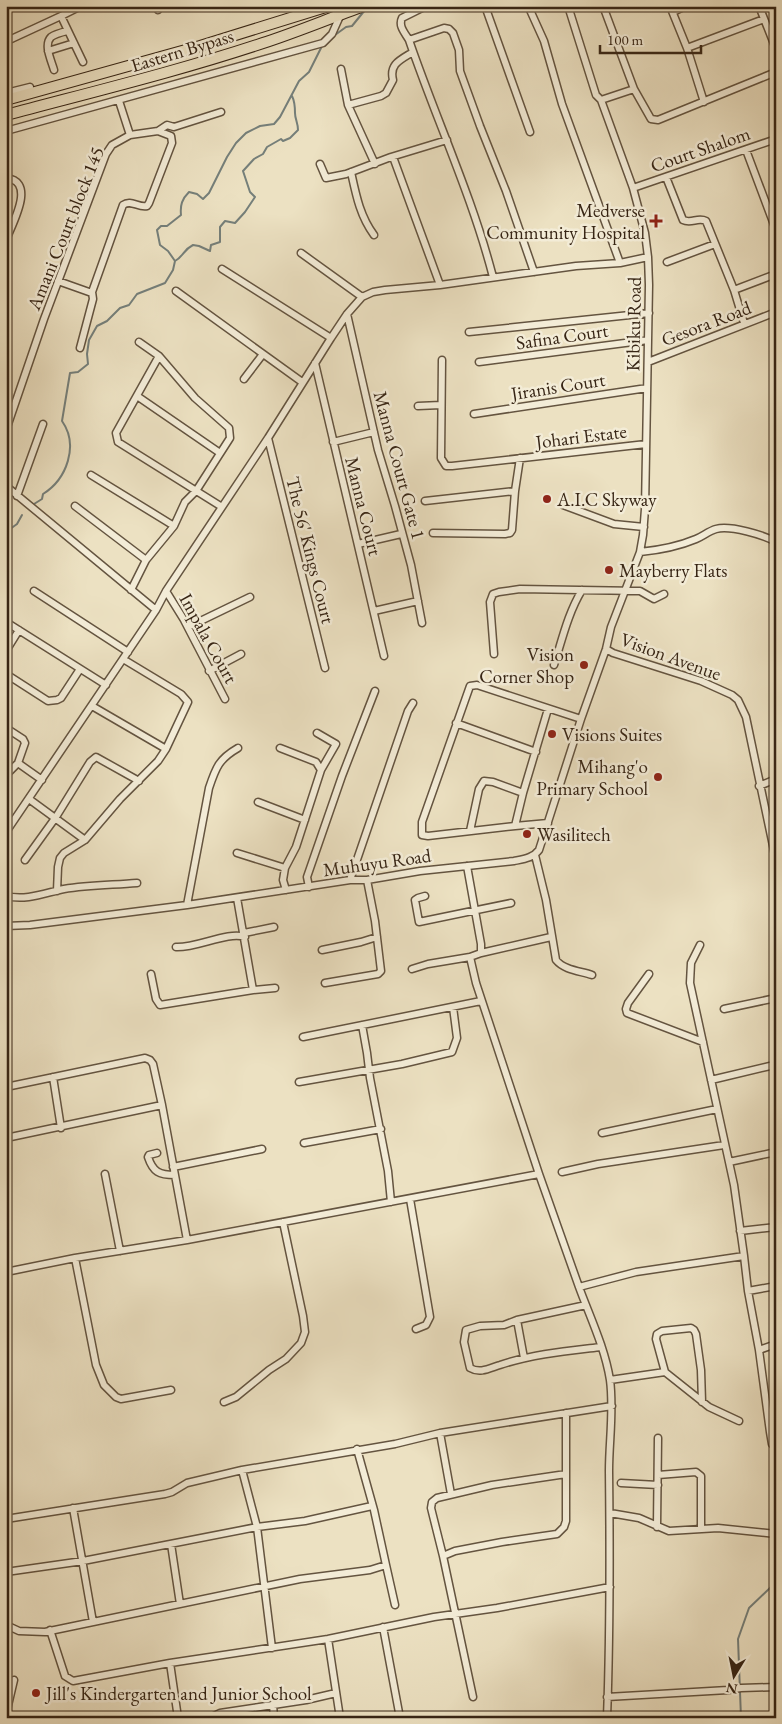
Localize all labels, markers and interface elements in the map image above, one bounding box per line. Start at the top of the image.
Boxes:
scale bar [600,22,701,54]
street label: Eastern Bypass [128,23,237,78]
text: 100 m [607,30,644,49]
street label: Court Shalom [647,121,754,178]
street label: Amani Court block 145 [21,143,110,315]
place label: Medverse Community Hospital [486,198,645,245]
marker: Medverse Community Hospital [649,214,663,228]
street label: Kibiku Road [620,276,647,371]
street label: Gesora Road [658,295,755,352]
street label: Safina Court [514,318,610,355]
street label: Jiranis Court [507,367,607,407]
street label: Manna Court Gate 1 [368,388,431,542]
street label: Johari Estate [532,419,628,455]
street label: Manna Court [339,454,388,558]
street label: The 56' Kings Court [280,474,341,626]
place label: A.I.C Skyway [556,487,657,512]
marker: A.I.C Skyway [541,493,553,505]
place label: Mayberry Flats [619,558,727,583]
marker: Mayberry Flats [603,564,615,576]
street label: Impala Court [174,589,244,688]
street label: Vision Avenue [617,627,725,686]
place label: Vision Corner Shop [479,642,574,689]
marker: Vision Corner Shop [578,659,590,671]
place label: Visions Suites [562,722,662,747]
marker: Visions Suites [546,728,558,740]
place label: Mihang'o Primary School [536,754,648,801]
marker: Mihang'o Primary School [652,771,664,783]
place label: Wasilitech [537,822,611,847]
marker: Wasilitech [521,828,533,840]
street label: Muhuyu Road [321,842,433,882]
north arrow [710,1652,760,1702]
text: N [724,1679,739,1699]
place label: Jill's Kindergarten and Junior School [44,1681,312,1706]
marker: Jill's Kindergarten and Junior School [30,1687,42,1699]

